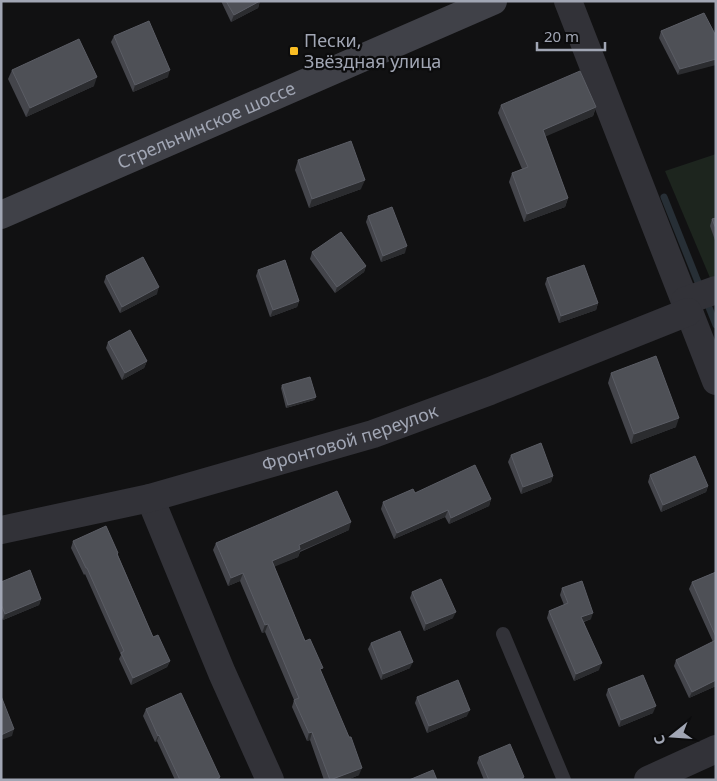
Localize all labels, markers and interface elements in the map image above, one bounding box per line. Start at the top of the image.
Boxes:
scale bar [537,20,604,52]
text: 20 m [544,26,579,46]
place label: Пески, Звёздная улица [304,28,441,73]
marker: Пески, Звёздная улица [288,45,300,57]
street label: Стрельнинское шоссе [113,75,299,174]
street label: Фронтовой переулок [259,398,441,476]
north arrow [647,711,697,761]
text: С [649,733,669,747]

